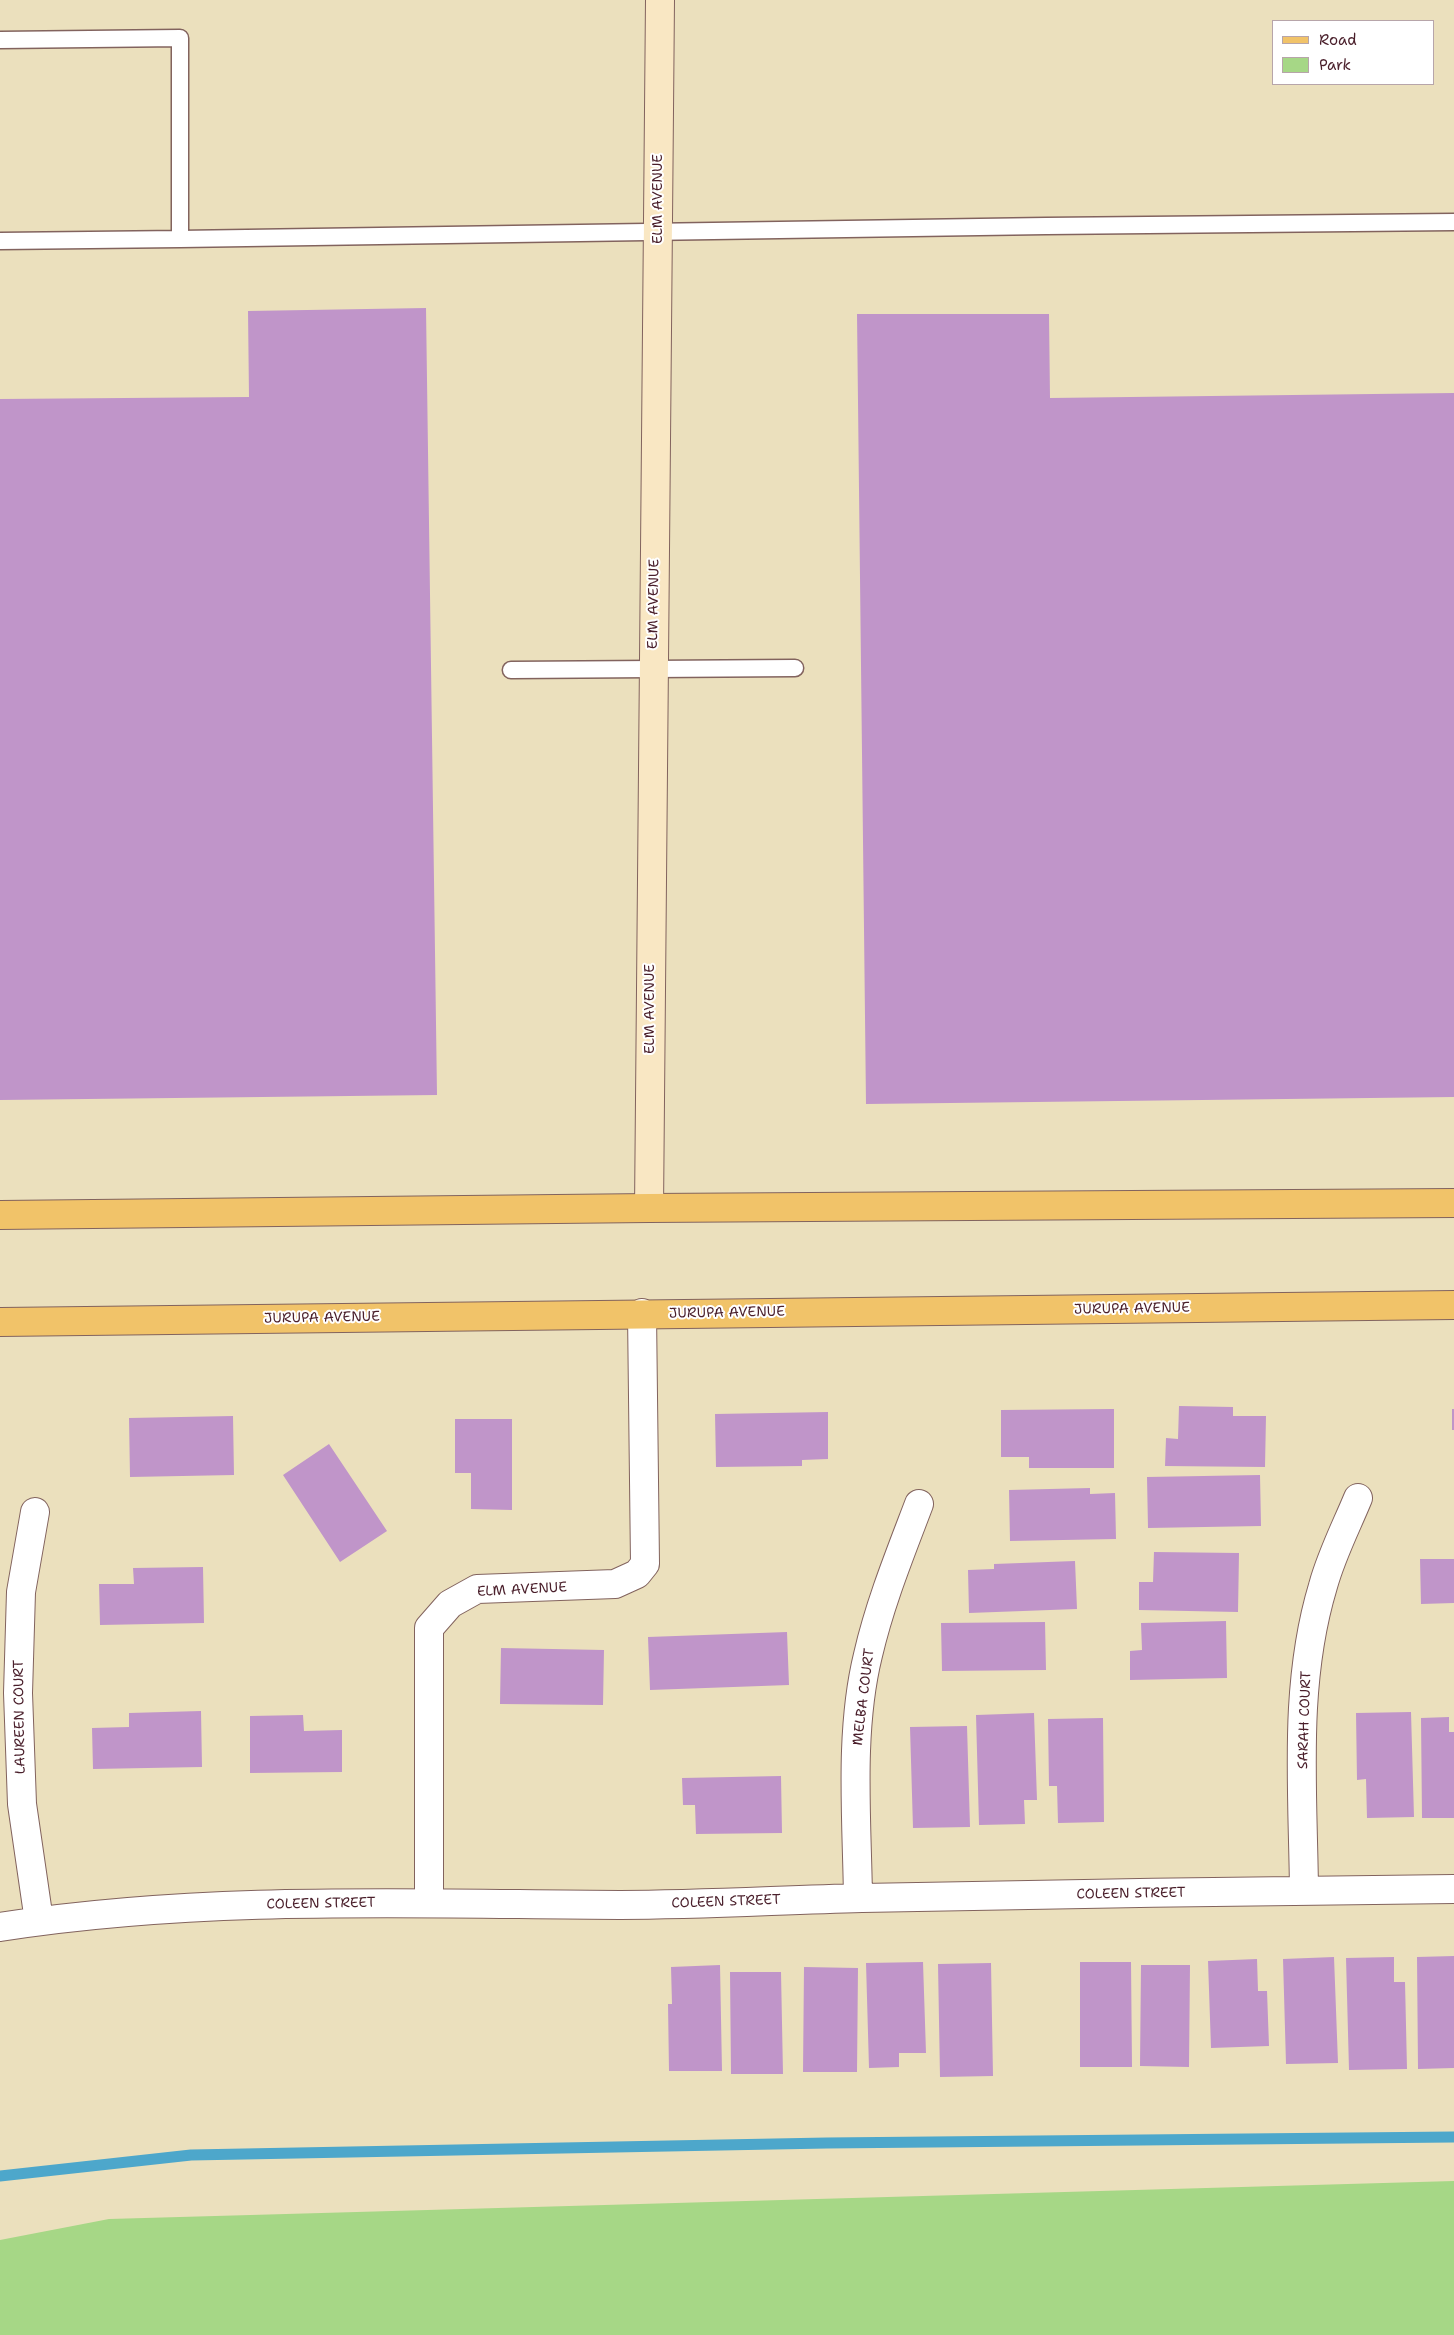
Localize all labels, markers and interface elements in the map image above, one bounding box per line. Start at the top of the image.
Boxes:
legend [1272,20,1434,85]
text: Road [1319,30,1357,50]
text: Park [1319,55,1351,75]
street label: ELM AVENUE [650,154,666,244]
street label: ELM AVENUE [645,559,663,649]
street label: ELM AVENUE [642,964,658,1054]
street label: JURUPA AVENUE [1074,1300,1190,1318]
street label: JURUPA AVENUE [669,1304,785,1322]
street label: JURUPA AVENUE [264,1309,380,1327]
street label: ELM AVENUE [476,1579,568,1601]
street label: MELBA COURT [850,1647,878,1747]
street label: LAUREEN COURT [11,1659,29,1775]
street label: SARAH COURT [1295,1671,1315,1769]
street label: COLEEN STREET [1076,1885,1186,1903]
street label: COLEEN STREET [671,1892,781,1912]
street label: COLEEN STREET [266,1895,376,1913]

